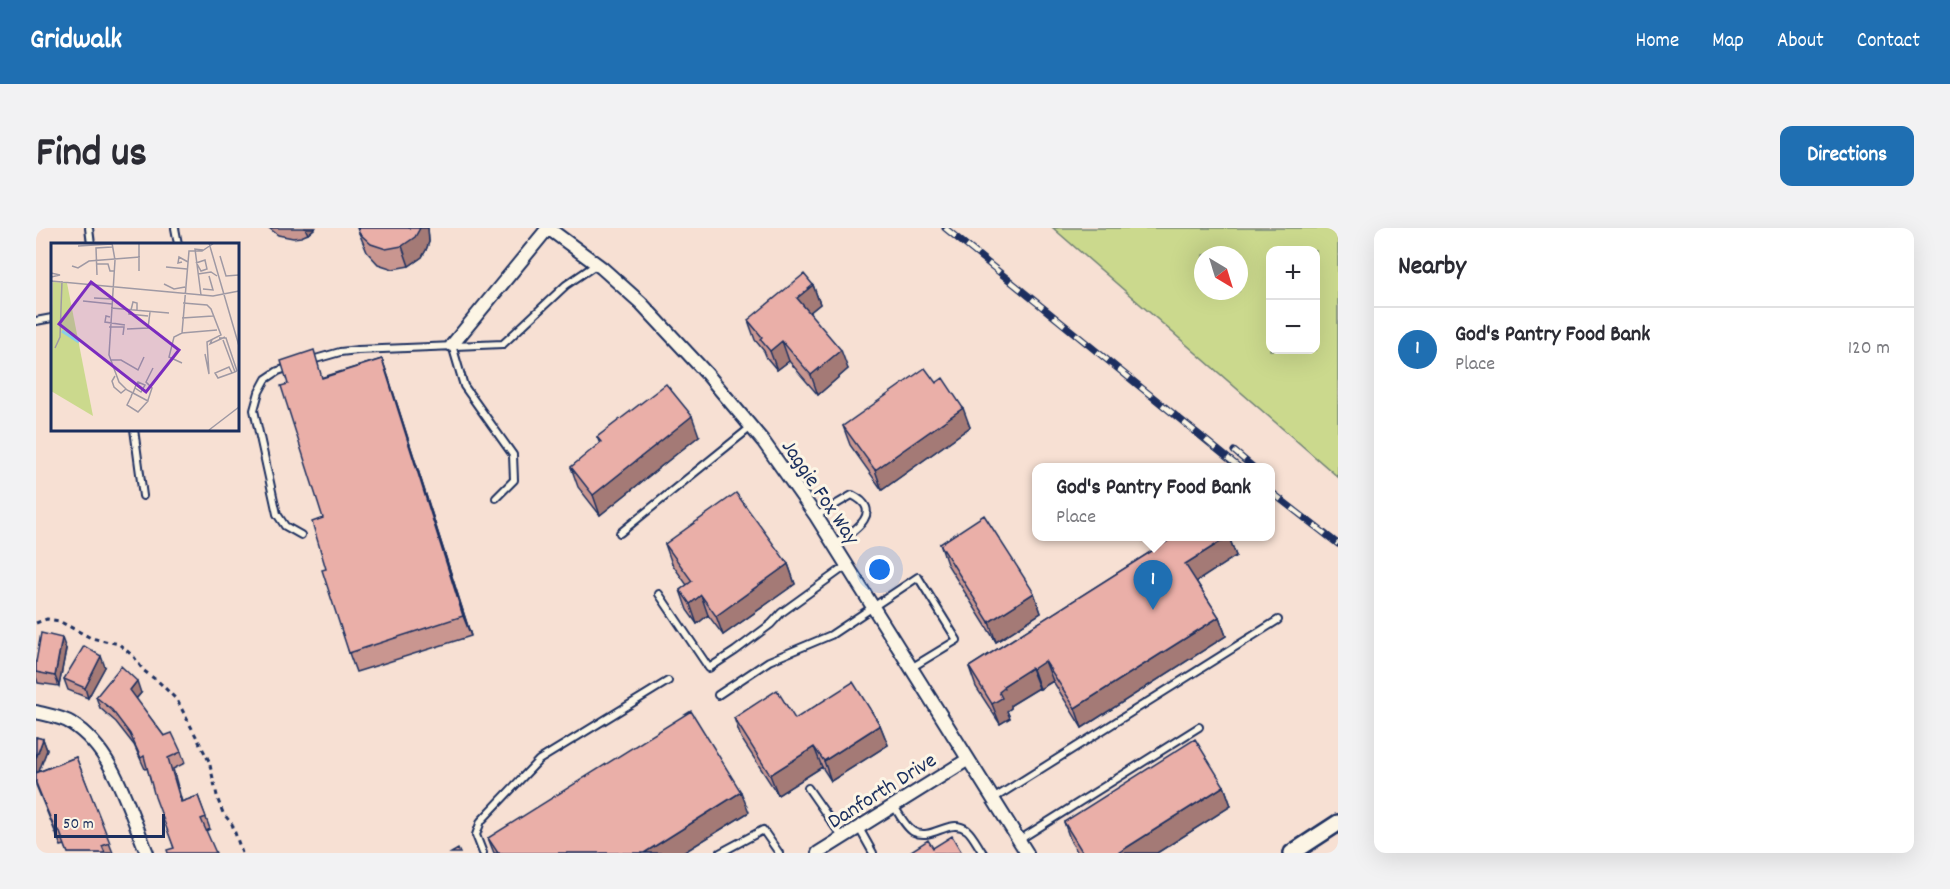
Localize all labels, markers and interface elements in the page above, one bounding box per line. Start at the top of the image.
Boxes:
text: Gridwalk [30,22,122,62]
text: Home [1635,27,1679,57]
text: Map [1712,27,1744,57]
text: About [1777,27,1824,57]
text: Contact [1857,27,1920,57]
text: Find us [36,126,147,186]
button: Directions [1780,126,1914,186]
inset map [51,243,238,430]
north arrow [1194,246,1248,300]
map controls [1266,246,1320,354]
button: + [1266,246,1320,300]
text: Nearby [1398,249,1466,286]
button: − [1266,300,1320,354]
text: God's Pantry Food Bank [1455,320,1650,351]
text: 1 [1415,335,1420,363]
text: 120 m [1848,335,1890,363]
text: Place [1455,351,1495,379]
street label: Jaggie Fox Way [772,434,866,553]
popup [1032,463,1275,541]
text: God's Pantry Food Bank [1056,473,1251,504]
text: Place [1056,504,1096,532]
your location [865,555,894,584]
pin: 1 [1134,560,1172,610]
street label: Danforth Drive [822,746,943,838]
scale bar [54,811,165,838]
text: 50 m [63,813,94,836]

